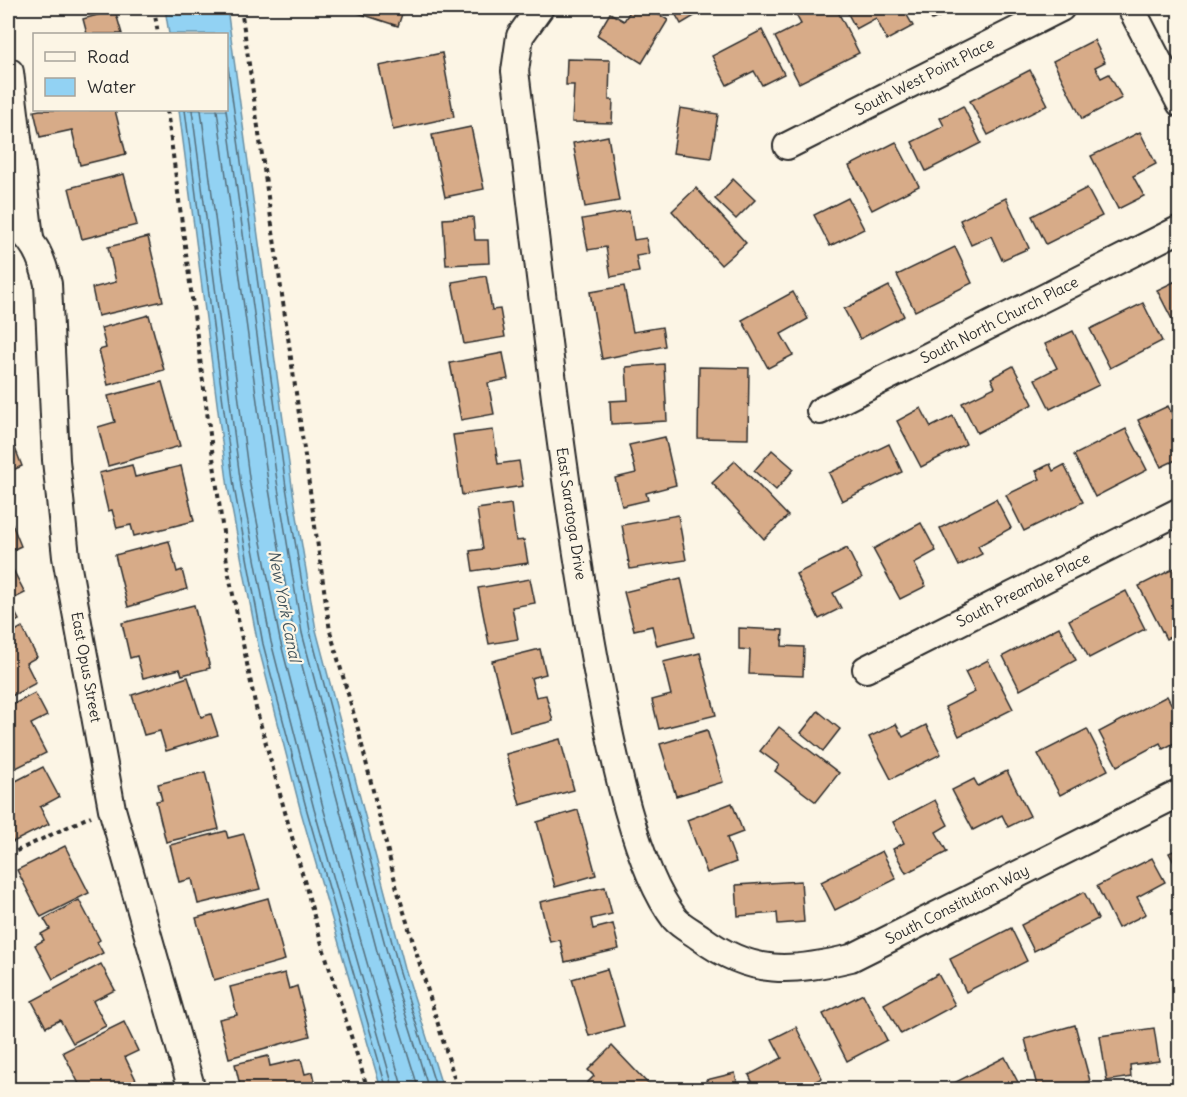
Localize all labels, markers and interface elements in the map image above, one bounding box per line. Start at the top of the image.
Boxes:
legend [33,33,228,111]
street label: South West Point Place [851,33,997,119]
text: Road [87,45,130,68]
text: Water [87,75,137,98]
street label: South North Church Place [917,272,1081,368]
street label: East Saratoga Drive [553,446,591,581]
street label: South Preamble Place [953,548,1093,631]
water label: New York Canal [264,549,306,666]
street label: East Opus Street [67,610,106,724]
street label: South Constitution Way [882,860,1032,948]

